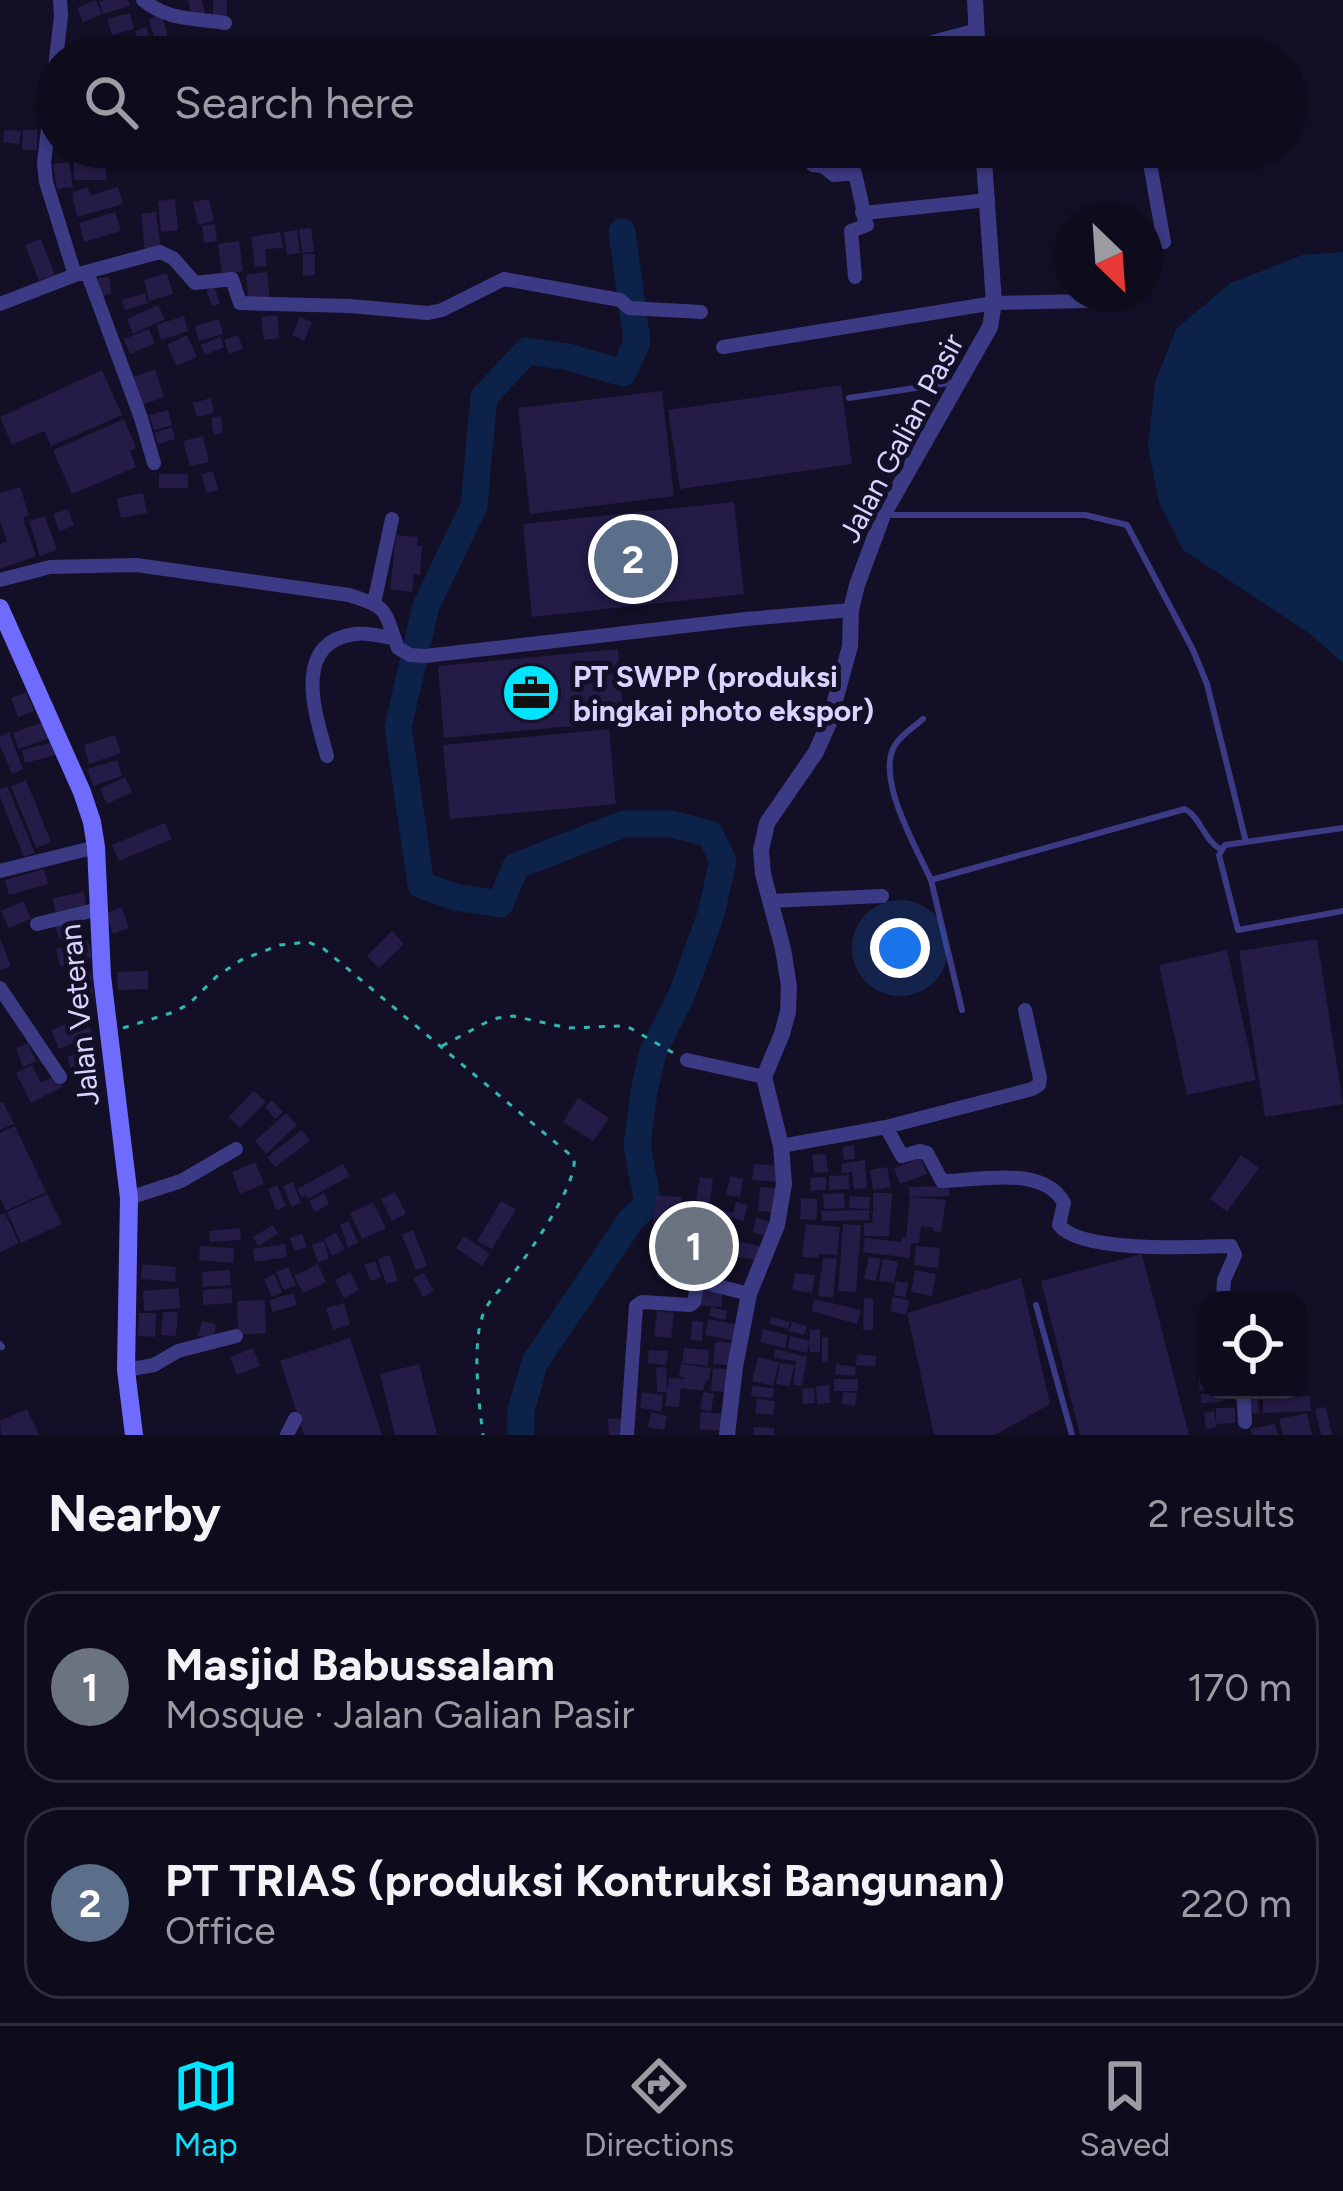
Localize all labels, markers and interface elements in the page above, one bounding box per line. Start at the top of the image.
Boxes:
search box [36,36,1307,168]
icon: search [78,69,144,135]
text: Search here [174,75,414,129]
north arrow [1055,204,1163,312]
street label: Jalan Galian Pasir [830,327,972,549]
pin: 2 [594,514,672,604]
place label: PT SWPP (produksi bingkai photo ekspor) [573,658,874,729]
office icon: PT SWPP (produksi bingkai photo ekspor) [500,662,562,724]
your location [870,918,930,978]
street label: Jalan Veteran [51,922,107,1108]
pin: 1 [655,1201,733,1291]
map controls [1199,1291,1307,1399]
button: locate [1199,1291,1307,1399]
text: Nearby [48,1483,221,1544]
text: 2 results [1148,1490,1295,1537]
text: Masjid Babussalam [165,1637,555,1691]
text: 1 [82,1664,98,1711]
text: 170 m [1187,1664,1292,1711]
text: Mosque · Jalan Galian Pasir [165,1691,634,1738]
text: PT TRIAS (produksi Kontruksi Bangunan) [165,1853,1005,1907]
text: 2 [79,1880,101,1927]
text: 220 m [1181,1880,1292,1927]
text: Office [165,1907,276,1954]
tab: Map [173,2053,239,2164]
tab: Directions [584,2053,734,2164]
tab: Saved [1079,2053,1170,2164]

